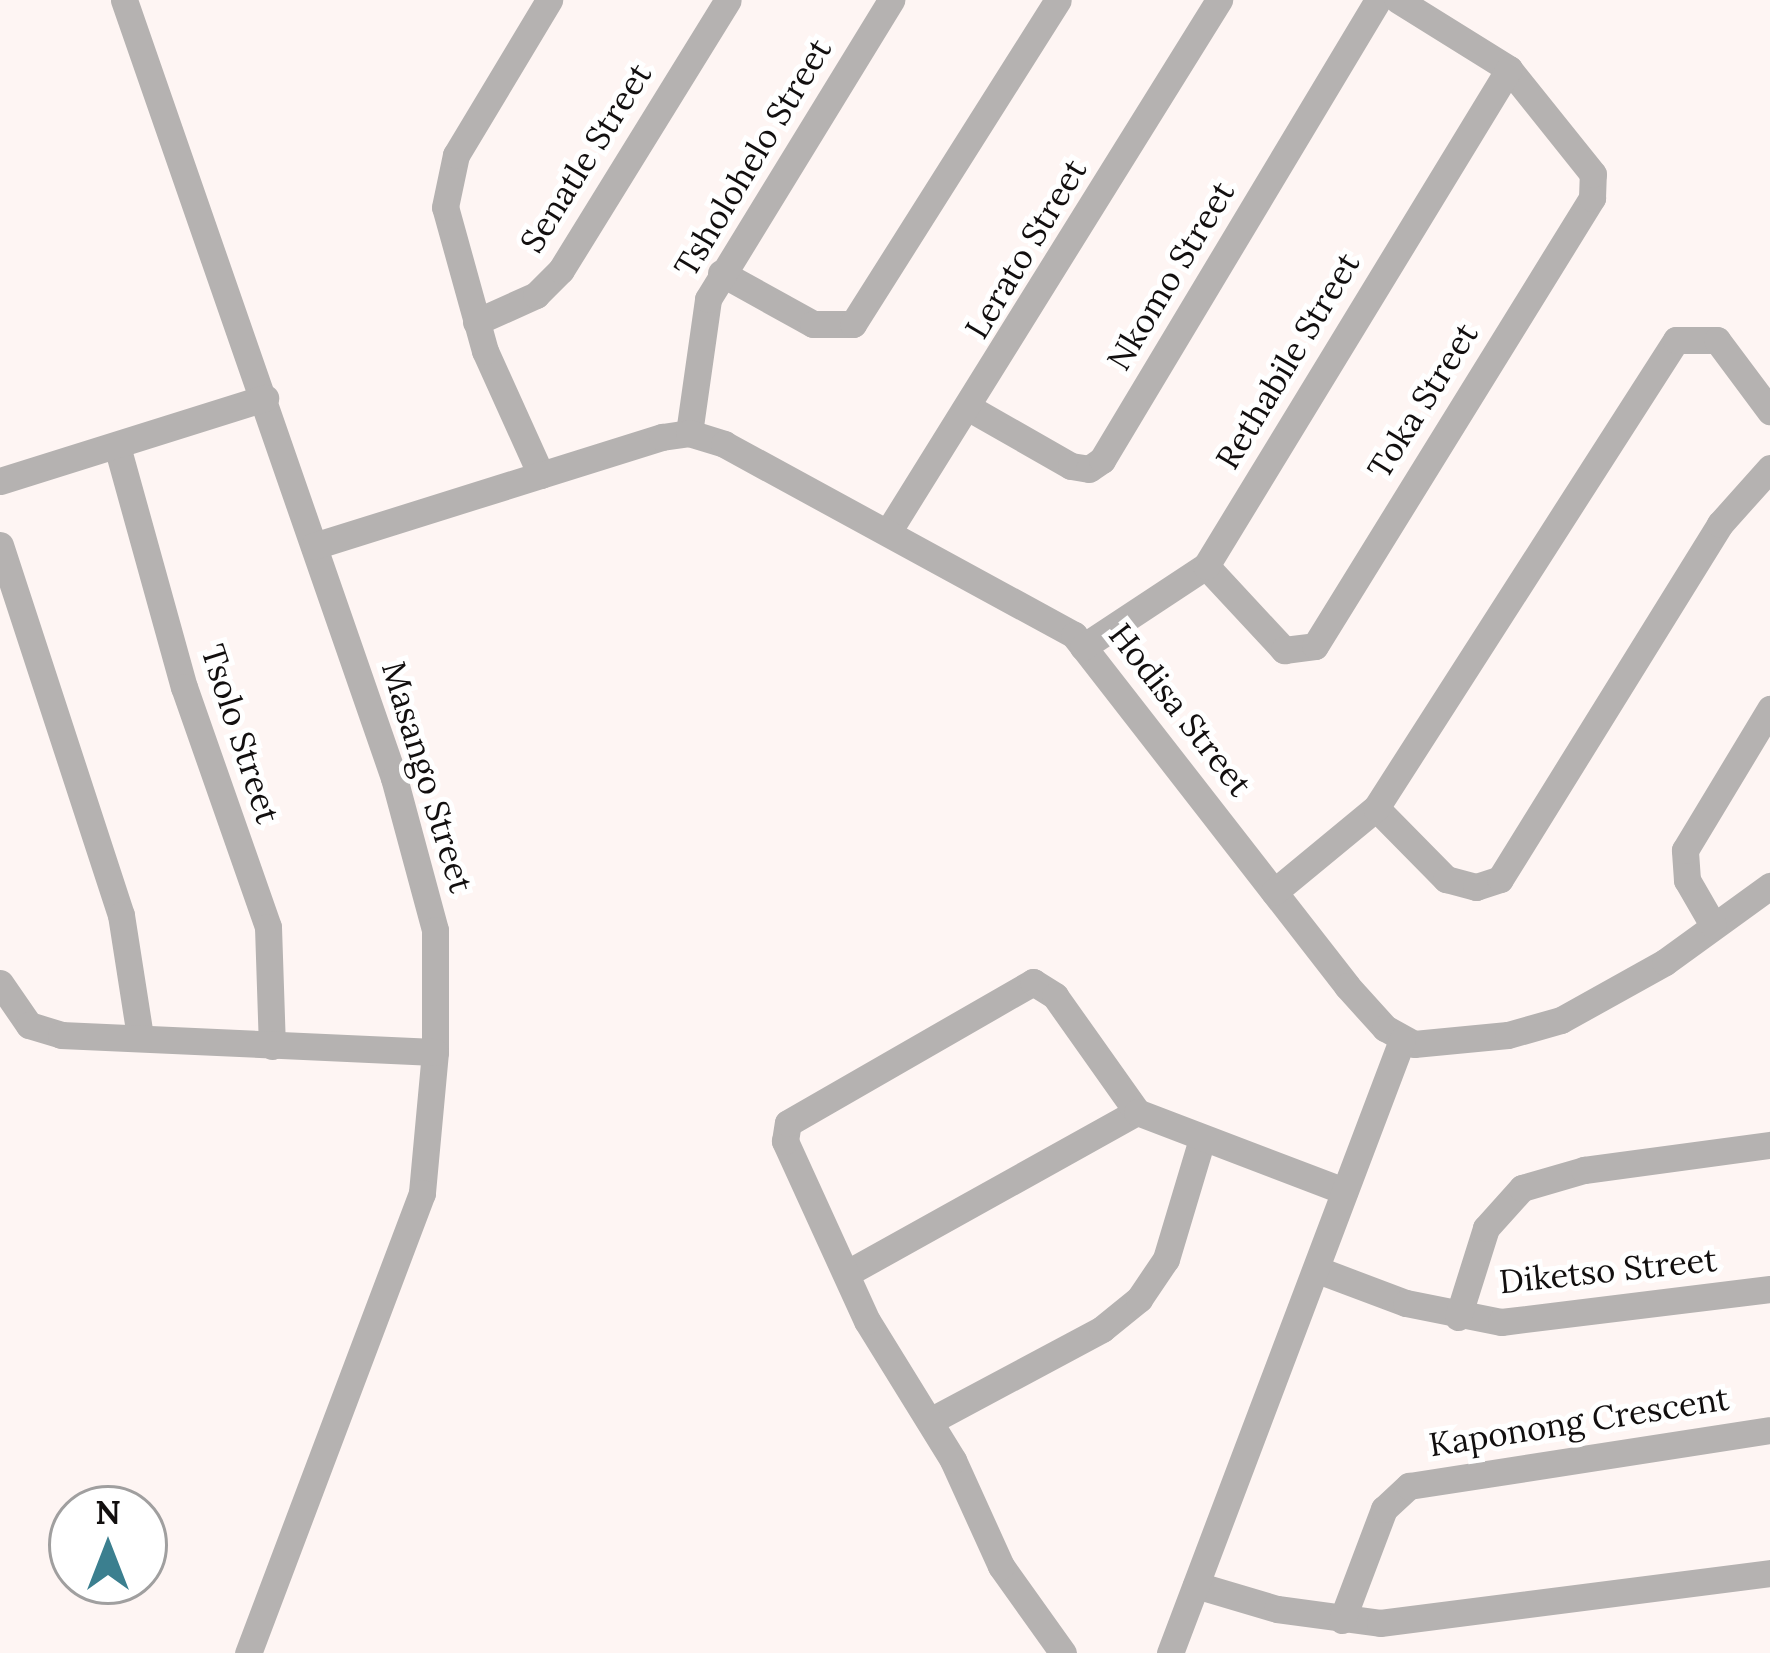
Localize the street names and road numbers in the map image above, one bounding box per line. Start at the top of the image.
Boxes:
street label: Tsholohelo Street [666,32,840,284]
street label: Senatle Street [512,56,660,260]
street label: Lerato Street [957,152,1095,346]
street label: Nkomo Street [1099,175,1243,377]
street label: Rethabile Street [1208,246,1368,476]
street label: Toka Street [1360,316,1486,486]
street label: Hodisa Street [1100,616,1260,804]
street label: Tsolo Street [193,640,287,828]
street label: Masango Street [373,657,481,897]
street label: Diketso Street [1497,1240,1719,1302]
street label: Kaponong Crescent [1426,1379,1732,1465]

